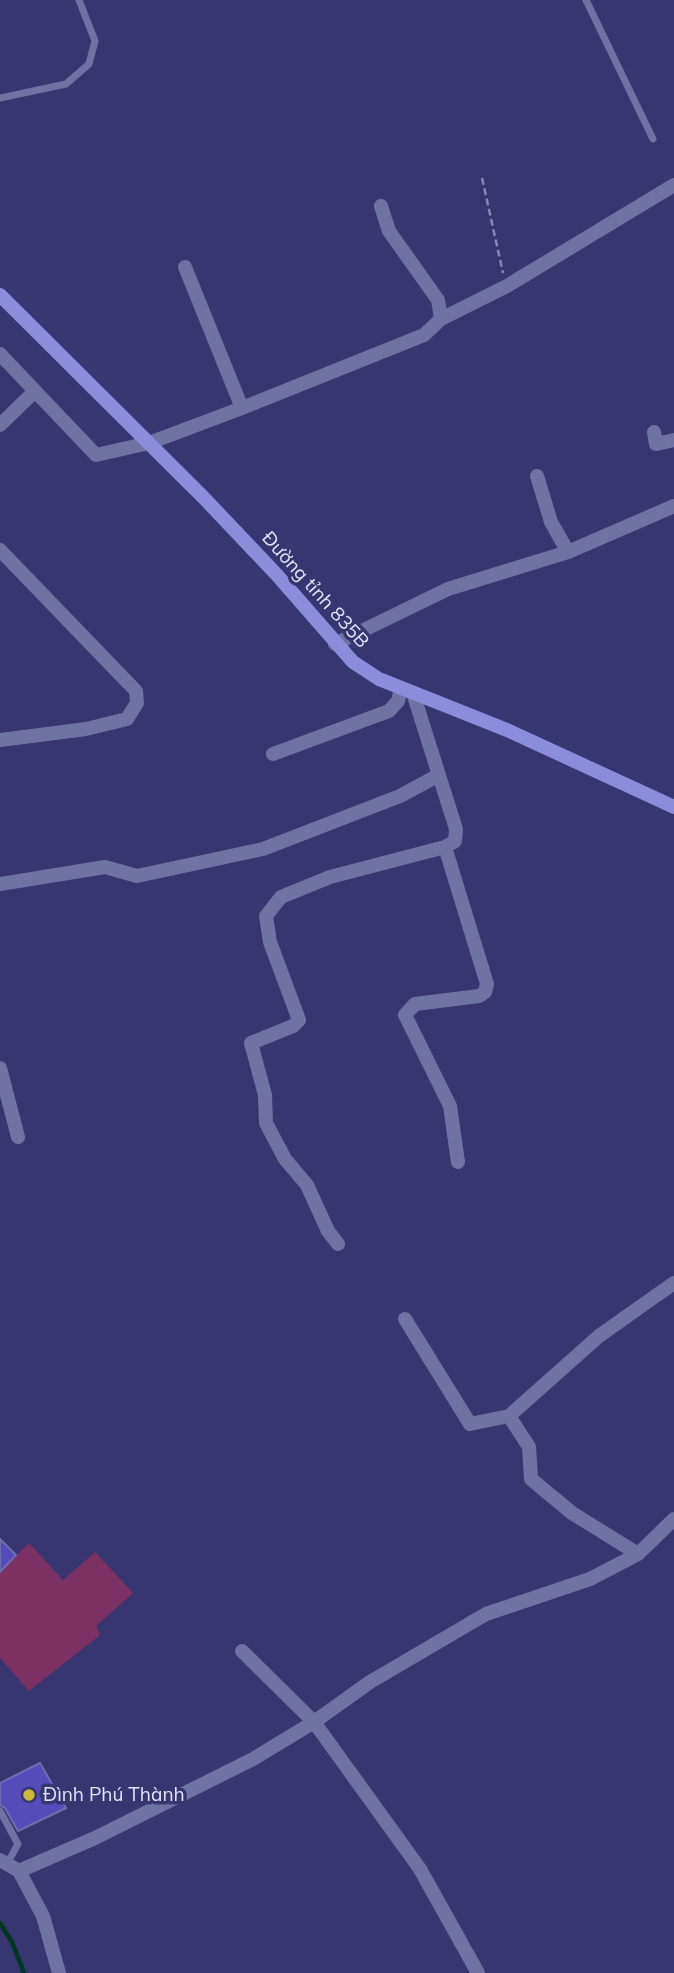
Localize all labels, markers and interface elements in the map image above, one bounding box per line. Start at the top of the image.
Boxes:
street label: Đường tỉnh 835B [257,527,373,653]
place label: Đình Phú Thành [43,1784,185,1806]
marker: Đình Phú Thành [21,1787,37,1803]

